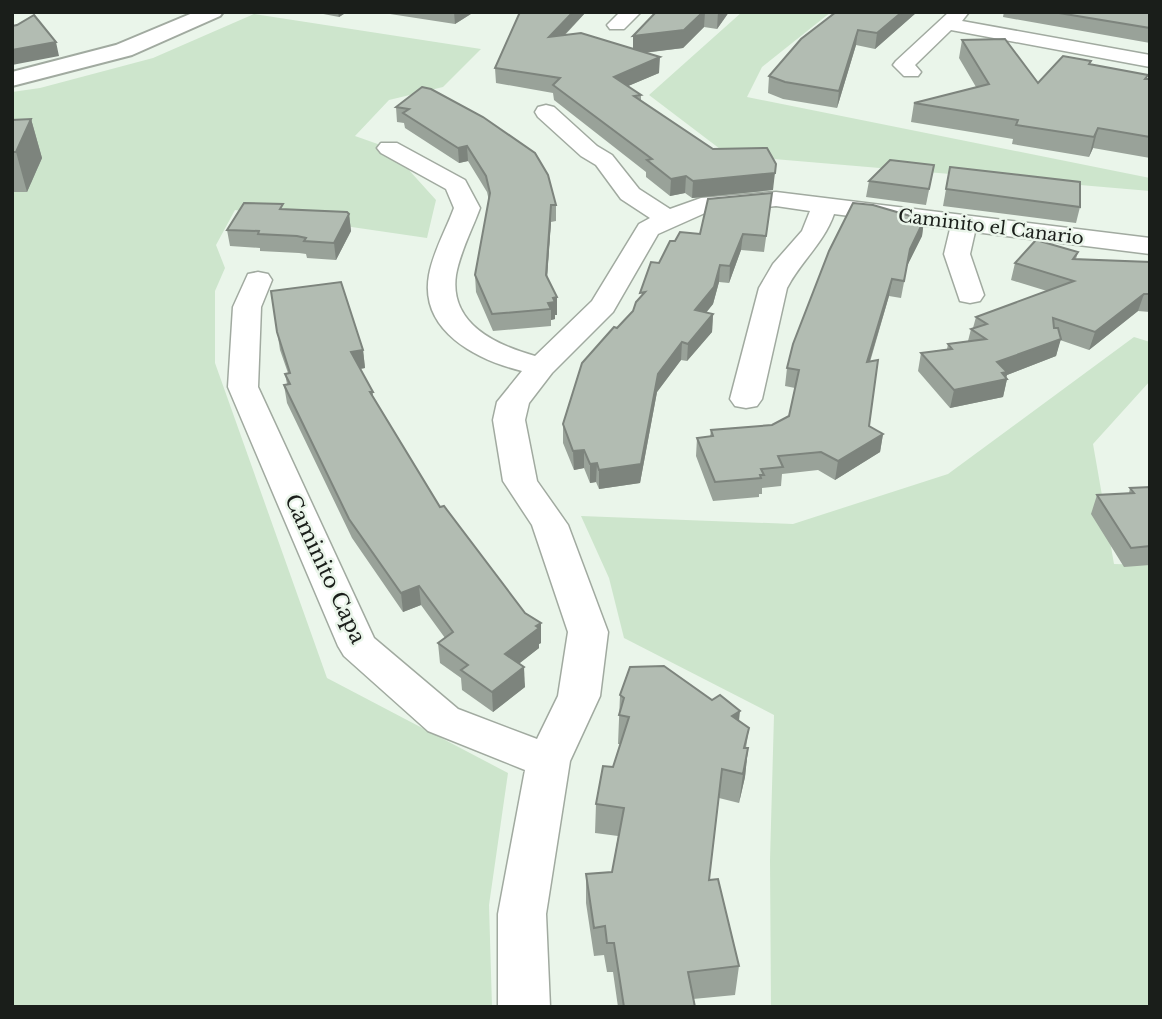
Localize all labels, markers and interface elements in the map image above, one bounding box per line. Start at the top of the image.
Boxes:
street label: Caminito el Canario [897,205,1085,249]
street label: Caminito Capa [279,490,371,648]

